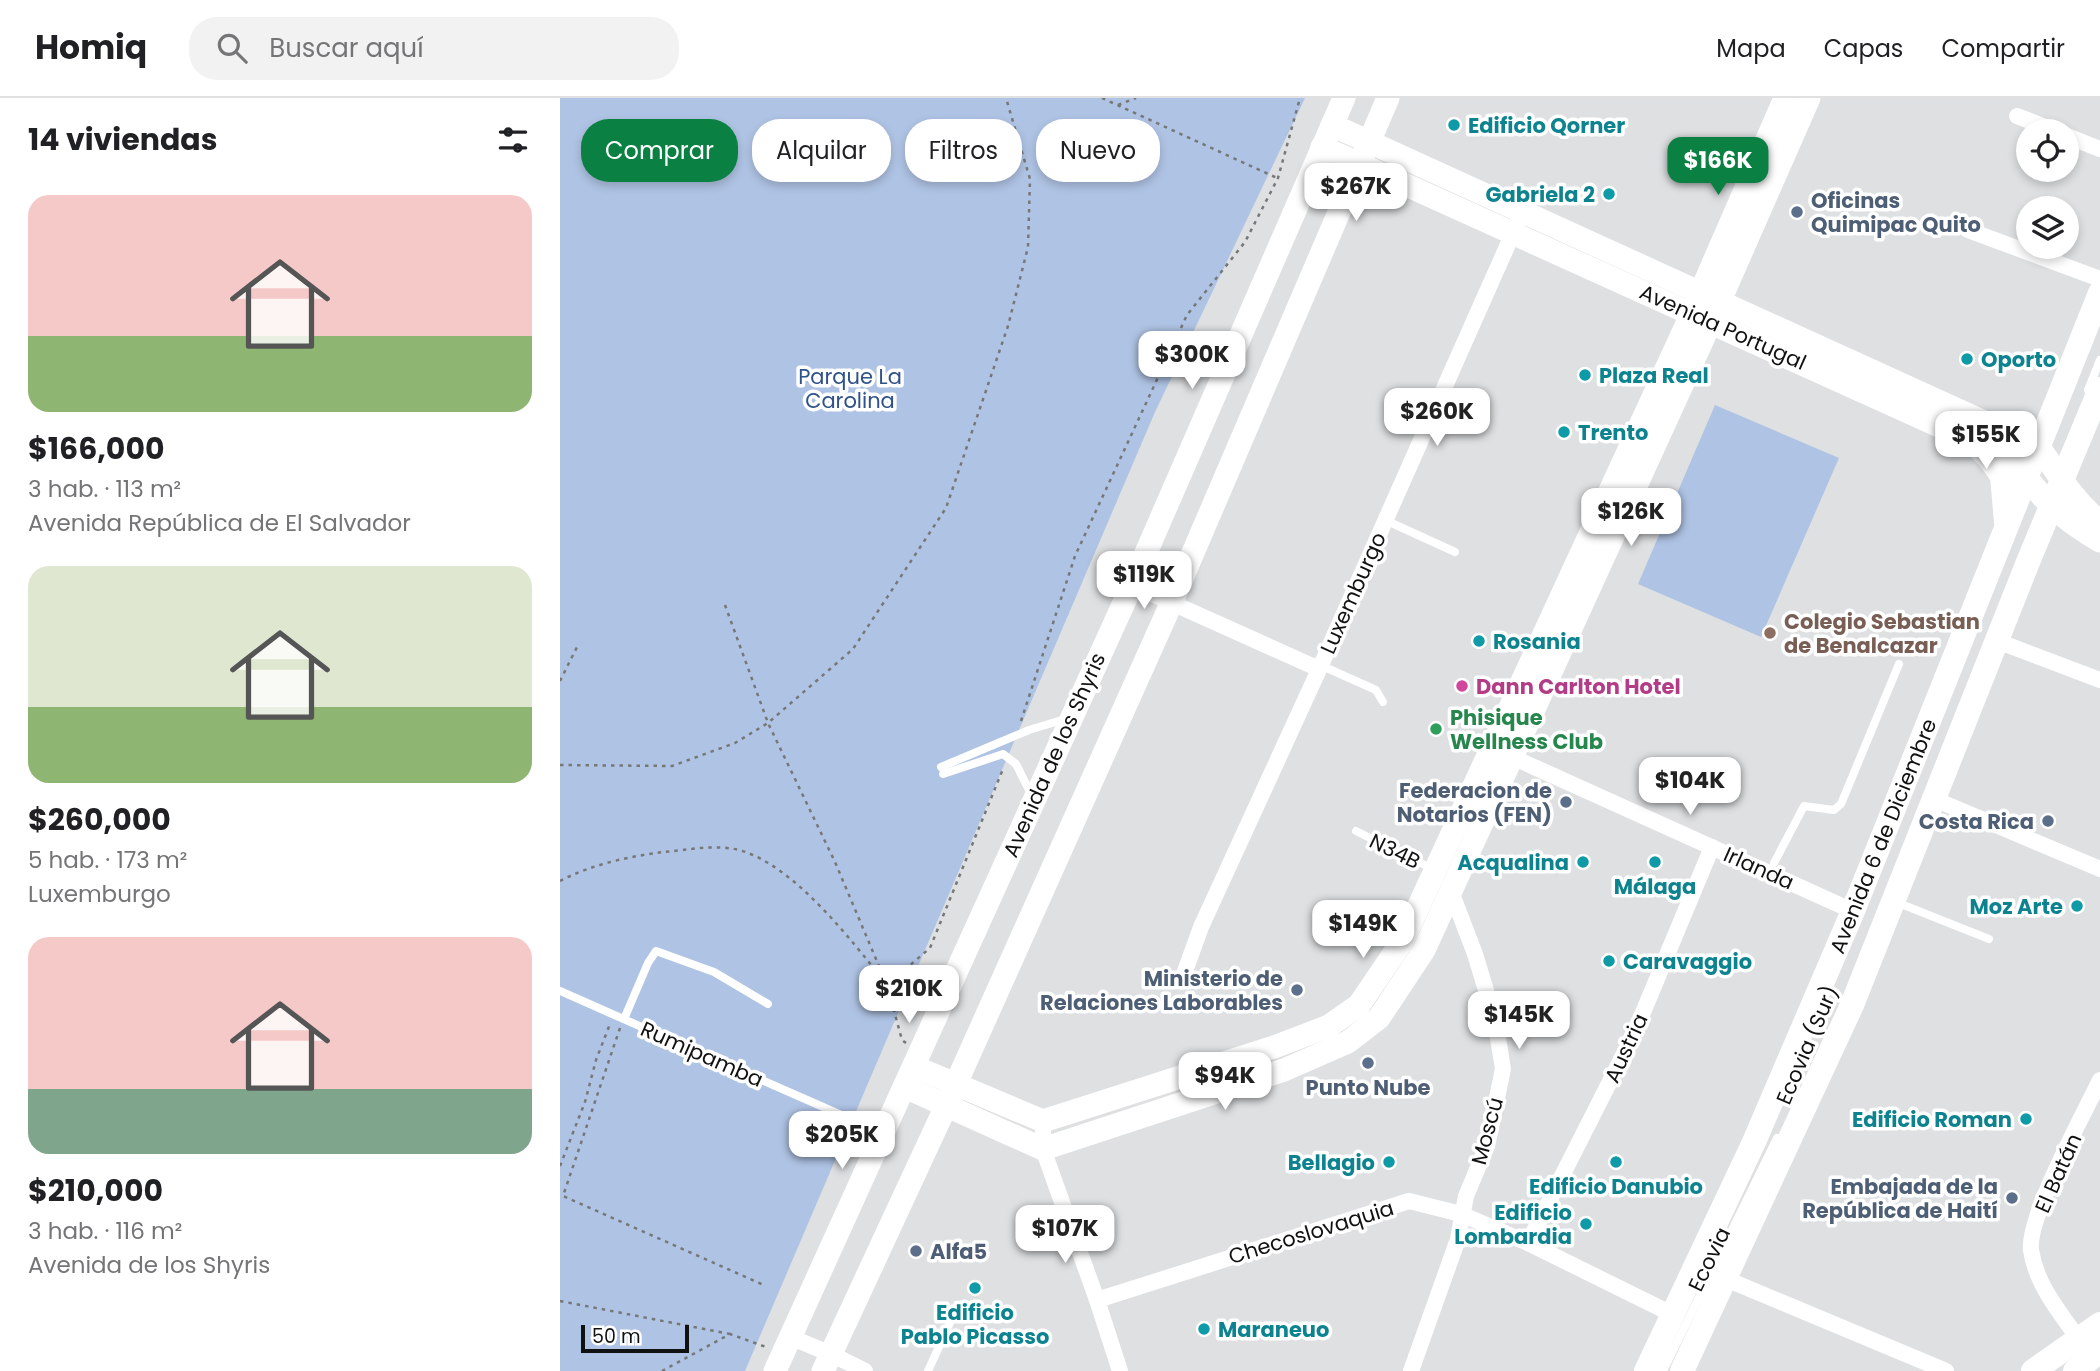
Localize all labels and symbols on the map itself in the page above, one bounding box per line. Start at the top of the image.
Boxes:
place label: Edificio Qorner [1468,111,1625,140]
marker: Edificio Qorner [1446,117,1462,133]
pin: $166K [1669,138,1767,197]
pin: $267K [1307,164,1405,223]
place label: Gabriela 2 [1485,180,1595,209]
marker: Gabriela 2 [1601,186,1617,202]
place label: Oficinas Quimipac Quito [1811,186,1981,239]
marker: Oficinas Quimipac Quito [1789,204,1805,220]
street label: Avenida Portugal [1635,277,1811,377]
pin: $300K [1143,331,1241,391]
place label: Oporto [1981,345,2056,374]
marker: Oporto [1959,351,1975,367]
place label: Plaza Real [1599,361,1709,390]
park label: Parque La Carolina [798,362,902,415]
marker: Plaza Real [1577,367,1593,383]
pin: $260K [1388,388,1486,448]
pin: $155K [1937,412,2035,471]
place label: Trento [1578,418,1648,447]
marker: Trento [1556,424,1572,440]
pin: $126K [1582,489,1680,548]
street label: Luxemburgo [1313,528,1393,658]
pin: $119K [1095,552,1193,611]
place label: Colegio Sebastian de Benalcazar [1784,607,1980,660]
marker: Colegio Sebastian de Benalcazar [1762,625,1778,641]
place label: Rosania [1493,627,1581,656]
marker: Rosania [1471,633,1487,649]
street label: Avenida de los Shyris [996,648,1112,862]
place label: Dann Carlton Hotel [1476,672,1681,701]
marker: Dann Carlton Hotel [1454,678,1470,694]
place label: Phisique Wellness Club [1450,703,1603,756]
street label: Avenida 6 de Diciembre [1823,714,1943,958]
marker: Phisique Wellness Club [1428,721,1444,737]
pin: $104K [1641,758,1739,817]
place label: Federacion de Notarios (FEN) [1397,776,1552,829]
marker: Federacion de Notarios (FEN) [1558,794,1574,810]
place label: Costa Rica [1919,807,2034,836]
marker: Costa Rica [2040,813,2056,829]
street label: N34B [1365,826,1425,876]
street label: Irlanda [1719,840,1799,896]
place label: Acqualina [1457,848,1569,877]
marker: Acqualina [1575,854,1591,870]
marker: Málaga [1647,854,1663,870]
place label: Málaga [1614,872,1696,901]
place label: Moz Arte [1970,892,2063,921]
marker: Moz Arte [2069,898,2085,914]
pin: $149K [1314,900,1412,960]
place label: Caravaggio [1623,947,1752,976]
marker: Caravaggio [1601,953,1617,969]
place label: Ministerio de Relaciones Laborables [1040,964,1283,1017]
pin: $210K [860,965,958,1025]
street label: Ecovia (Sur) [1769,981,1845,1109]
marker: Ministerio de Relaciones Laborables [1289,982,1305,998]
pin: $145K [1470,992,1568,1051]
street label: Austria [1597,1009,1655,1087]
street label: Rumipamba [636,1014,768,1094]
pin: $94K [1184,1052,1266,1112]
marker: Punto Nube [1360,1055,1376,1071]
place label: Punto Nube [1306,1073,1431,1102]
street label: Moscú [1464,1094,1510,1168]
place label: Edificio Roman [1852,1105,2012,1134]
marker: Edificio Roman [2018,1111,2034,1127]
pin: $205K [793,1112,891,1171]
street label: El Batán [2028,1129,2088,1217]
place label: Bellagio [1288,1148,1375,1177]
marker: Bellagio [1381,1154,1397,1170]
marker: Edificio Danubio [1608,1154,1624,1170]
place label: Edificio Danubio [1529,1172,1703,1201]
place label: Embajada de la República de Haití [1802,1172,1998,1225]
marker: Embajada de la República de Haití [2004,1190,2020,1206]
street label: Checoslovaquia [1225,1193,1397,1271]
place label: Edificio Lombardia [1454,1198,1572,1251]
pin: $107K [1016,1206,1114,1265]
marker: Edificio Lombardia [1578,1216,1594,1232]
street label: Ecovia [1681,1222,1737,1296]
place label: Alfa5 [930,1237,987,1266]
marker: Alfa5 [908,1243,924,1259]
marker: Edificio Pablo Picasso [967,1280,983,1296]
place label: Edificio Pablo Picasso [901,1298,1049,1351]
place label: Maraneuo [1218,1315,1329,1344]
marker: Maraneuo [1196,1321,1212,1337]
scale bar [581,1322,690,1354]

